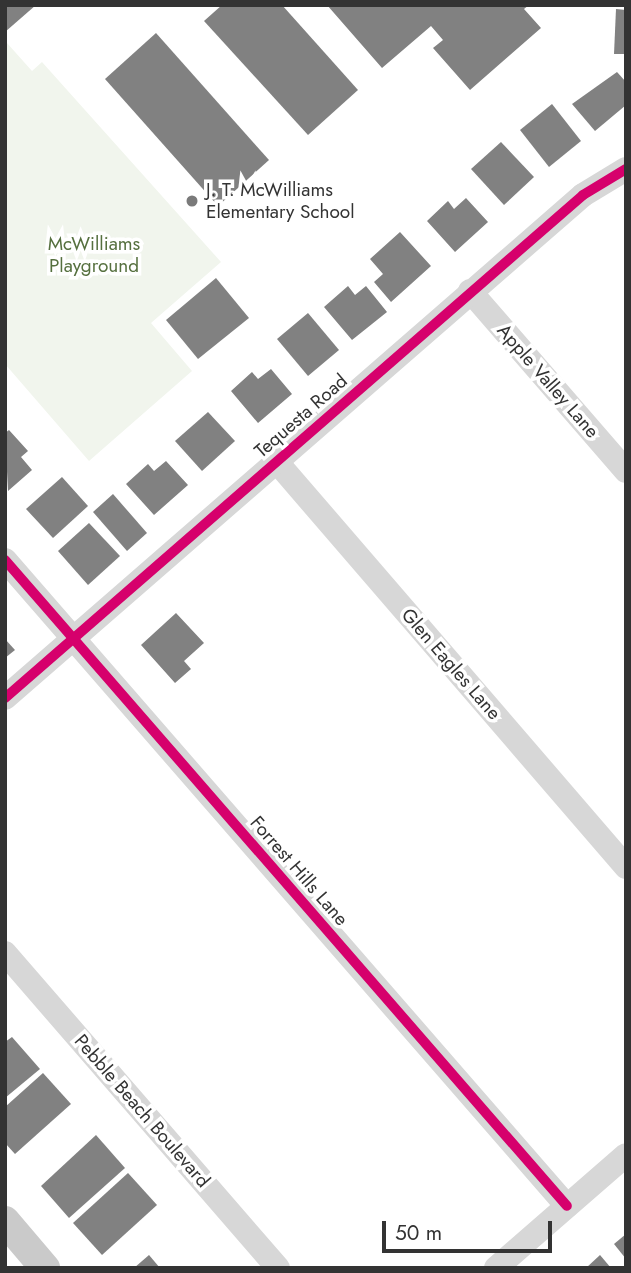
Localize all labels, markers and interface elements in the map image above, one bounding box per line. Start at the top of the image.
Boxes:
place label: J. T. McWilliams Elementary School [206,179,355,223]
marker: J. T. McWilliams Elementary School [184,193,200,209]
park label: McWilliams Playground [48,233,140,277]
street label: Apple Valley Lane [492,319,604,443]
street label: Tequesta Road [250,370,352,462]
street label: Glen Eagles Lane [396,604,506,724]
street label: Forrest Hills Lane [245,812,353,930]
street label: Pebble Beach Boulevard [69,1030,215,1192]
scale bar [386,1206,556,1250]
text: 50 m [395,1218,442,1248]

